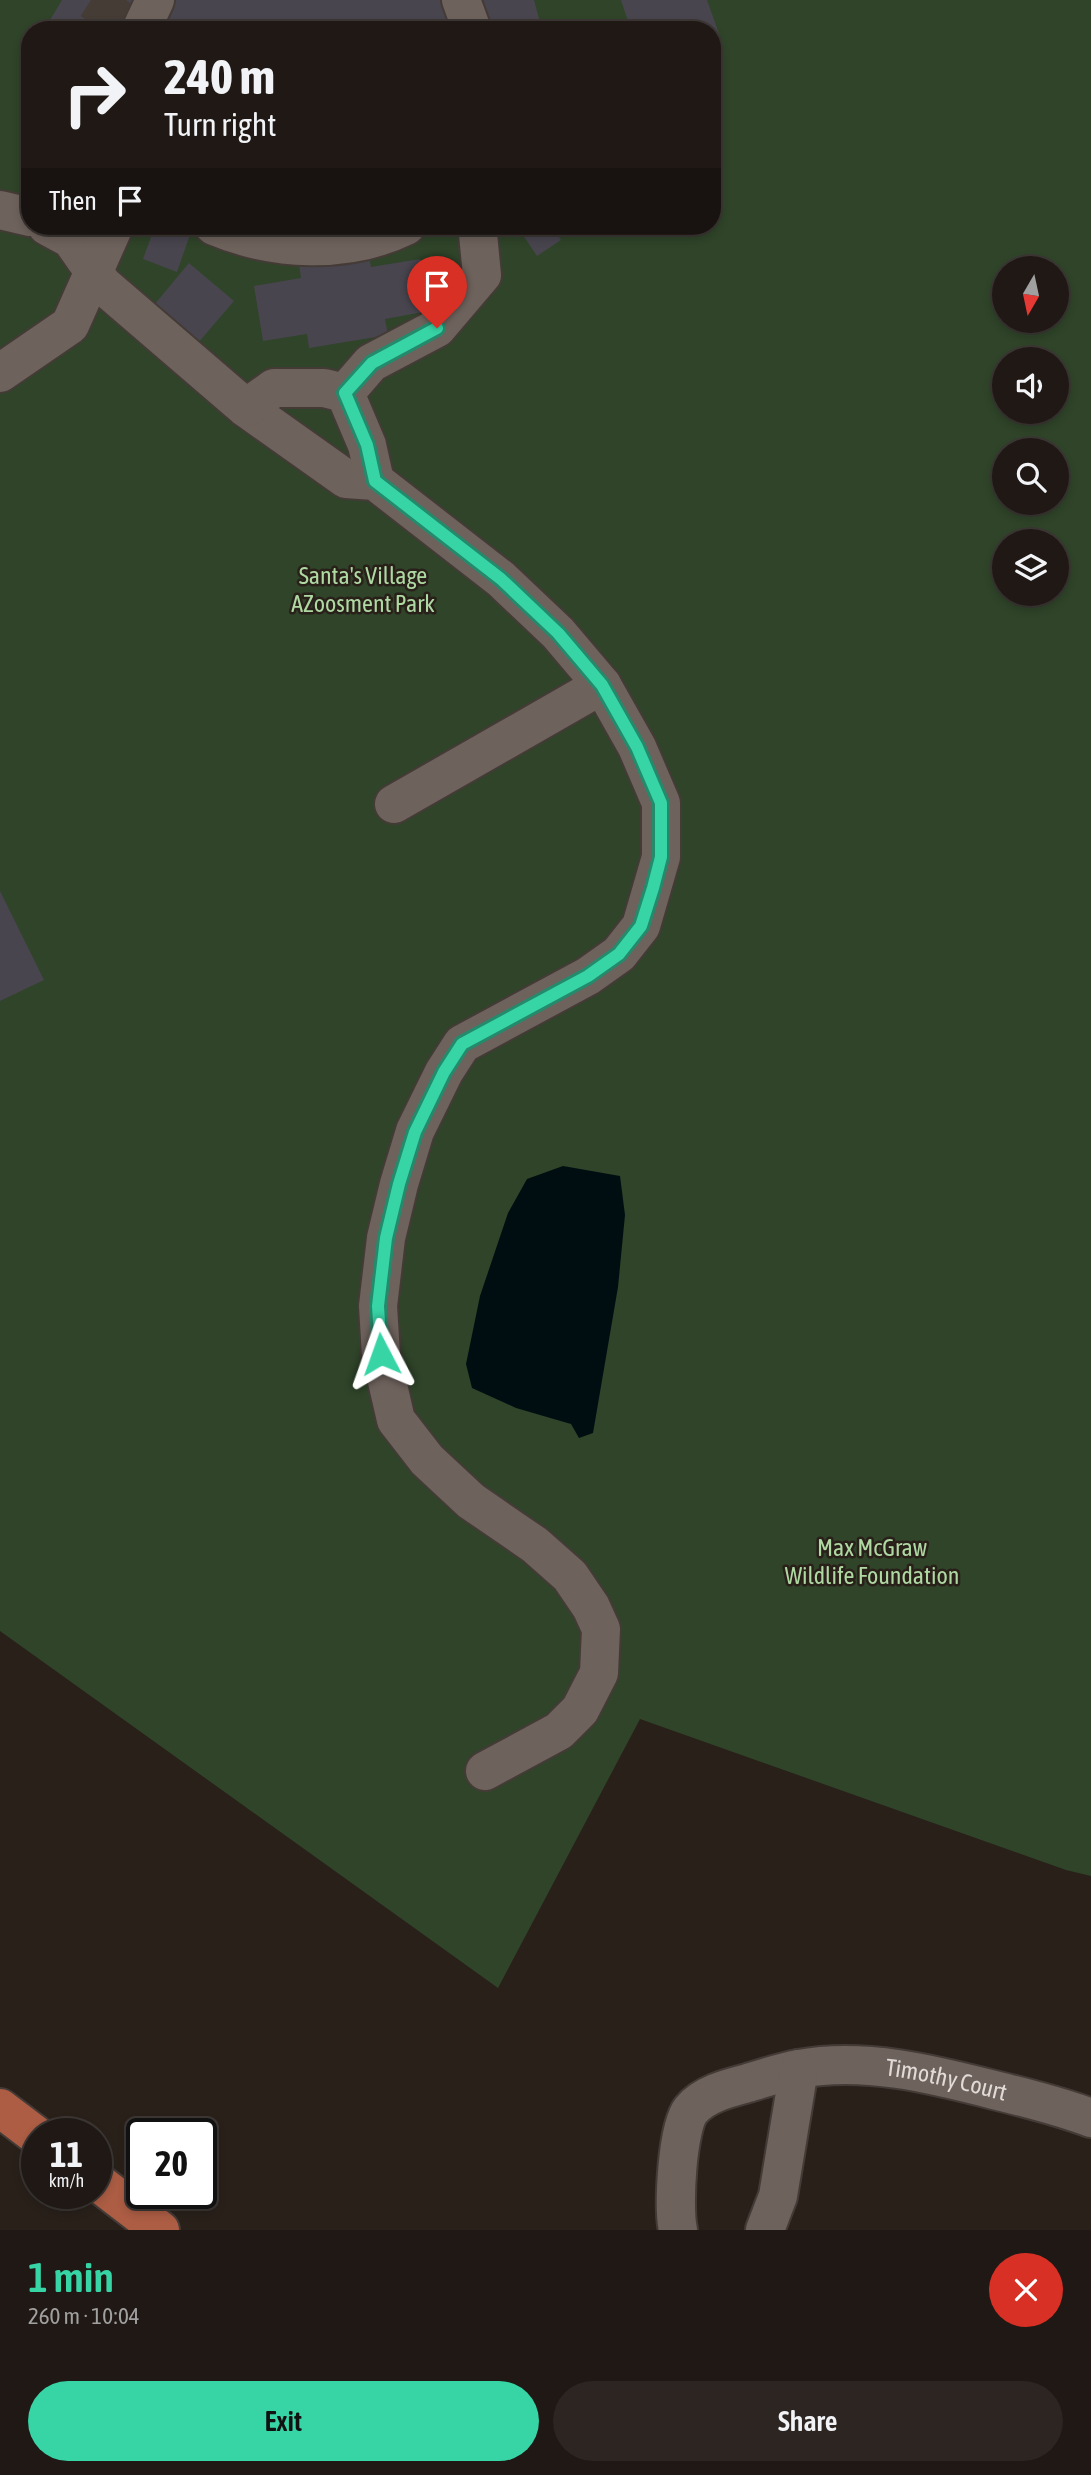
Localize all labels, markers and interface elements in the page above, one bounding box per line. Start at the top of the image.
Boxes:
text: 240 m [164,48,275,104]
icon: right [49,49,140,140]
text: Turn right [164,106,277,143]
icon: arrive [111,182,149,220]
text: Then [49,186,97,216]
pin [407,256,467,328]
north arrow [992,256,1069,332]
map controls [992,256,1069,606]
icon: arrive [418,267,456,305]
button: sound [992,347,1069,424]
button: search [992,438,1069,515]
button: layers [992,529,1069,606]
park label: Santa's Village AZoosment Park [291,562,435,617]
position arrow [344,1317,418,1391]
park label: Max McGraw Wildlife Foundation [785,1534,959,1589]
street label: Timothy Court [884,2054,1010,2106]
speed limit sign: 20 [126,2118,217,2209]
text: 11 [50,2134,83,2174]
text: km/h [49,2170,84,2191]
text: 1 min [28,2253,114,2301]
button: close [989,2253,1063,2327]
text: 260 m · 10:04 [28,2303,140,2329]
button: Exit [28,2381,539,2461]
button: Share [553,2381,1063,2461]

